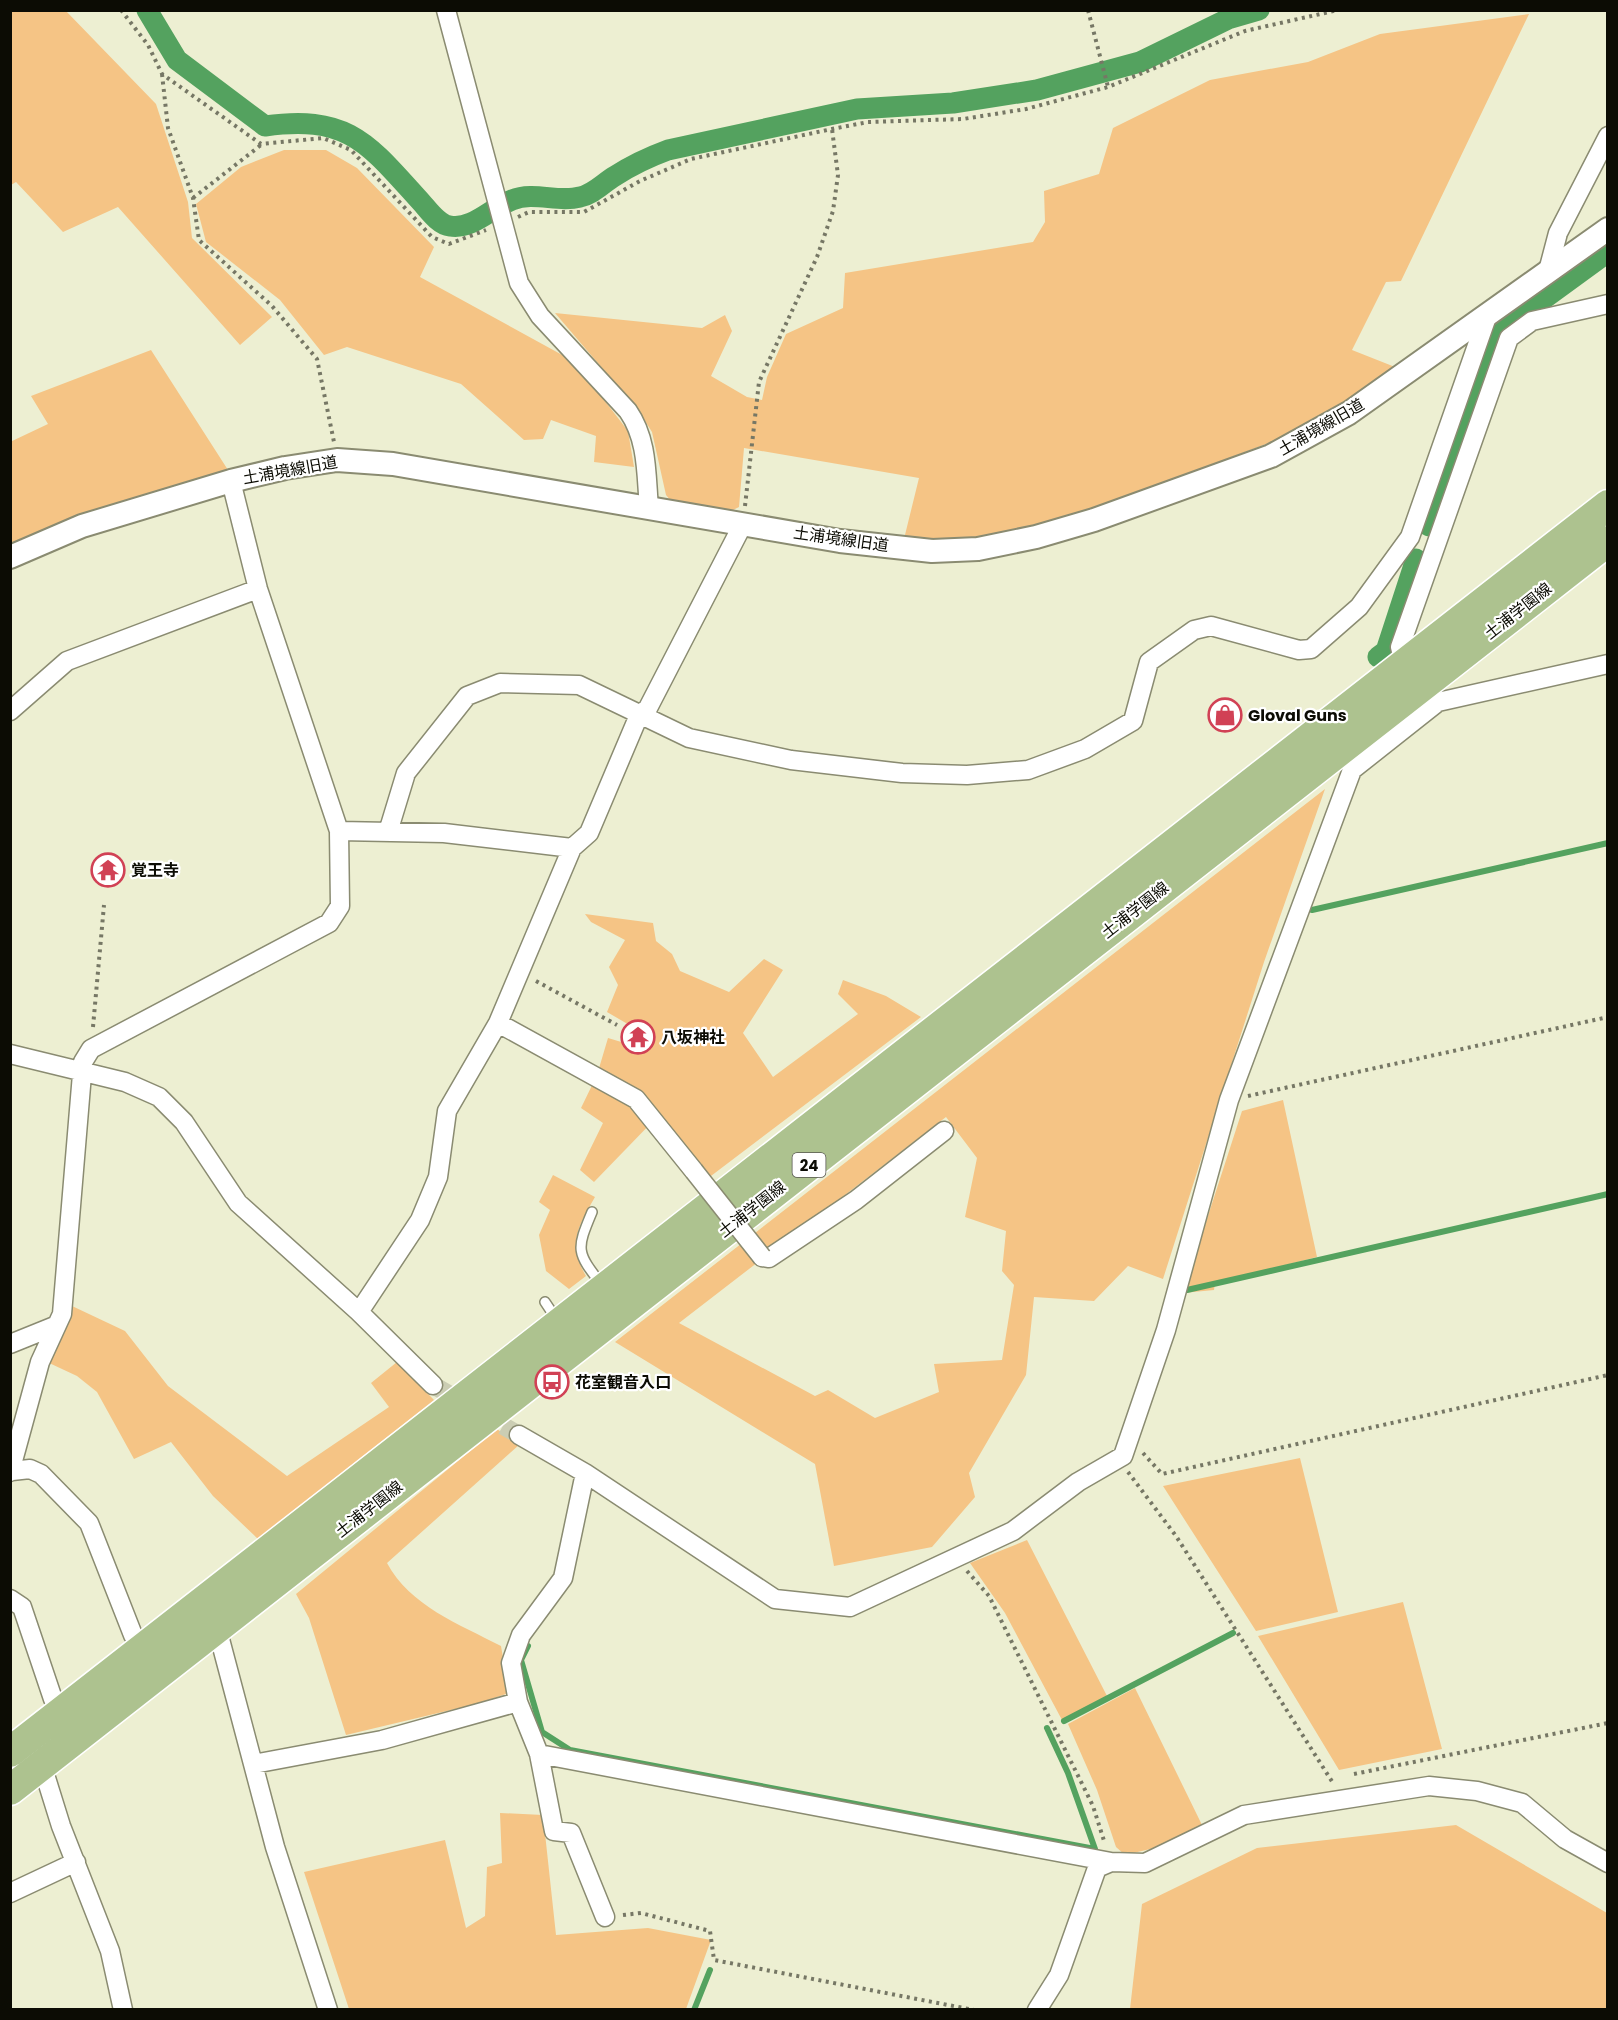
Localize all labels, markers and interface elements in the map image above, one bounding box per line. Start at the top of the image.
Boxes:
street label: 土浦境線旧道 [1274,393,1368,461]
street label: 土浦境線旧道 [241,450,339,490]
street label: 土浦境線旧道 [792,521,890,557]
street label: 土浦学園線 [1479,577,1557,645]
shop icon: Gloval Guns [1207,697,1243,733]
place label: Gloval Guns [1248,704,1347,727]
temple icon: 覚王寺 [90,852,126,888]
place label: 覚王寺 [131,859,179,882]
street label: 土浦学園線 [1096,876,1174,944]
temple icon: 八坂神社 [620,1019,656,1055]
place label: 八坂神社 [661,1026,725,1049]
road number: 24 [792,1153,826,1177]
street label: 土浦学園線 [713,1175,791,1243]
bus stop icon: 花室観音入口 [534,1364,570,1400]
place label: 花室観音入口 [575,1371,671,1394]
street label: 土浦学園線 [330,1475,408,1543]

